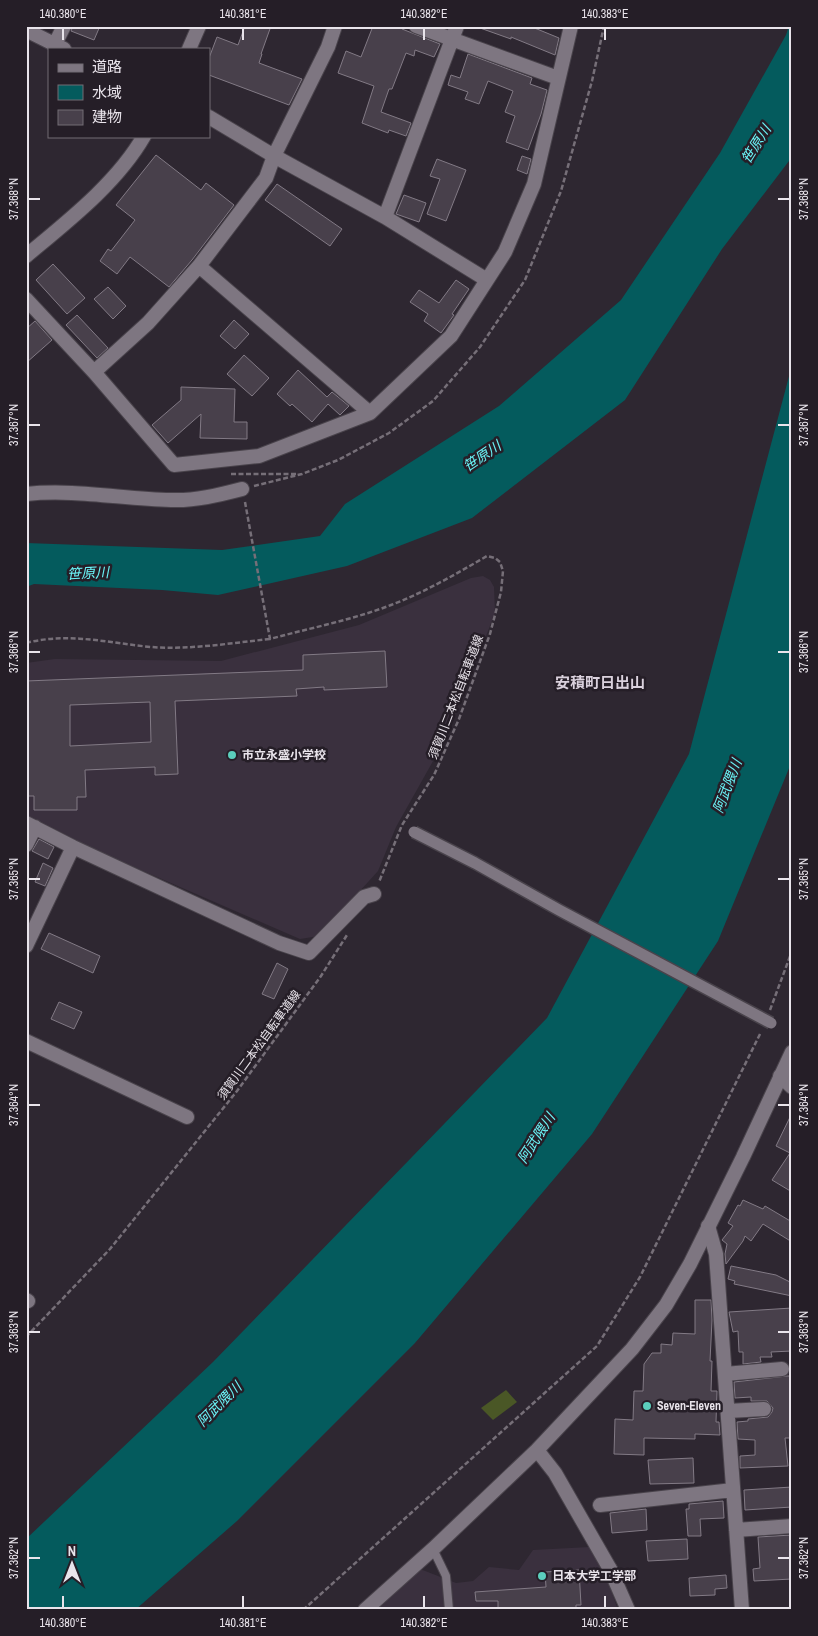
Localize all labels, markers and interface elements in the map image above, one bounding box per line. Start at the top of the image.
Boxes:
text: 140.380°E [40,6,86,22]
text: 140.381°E [220,6,266,22]
text: 140.382°E [401,6,447,22]
text: 140.383°E [582,6,628,22]
legend [48,48,210,138]
text: 道路 [92,56,122,77]
text: 水域 [92,82,122,103]
text: 建物 [92,106,122,127]
water label: 笹原川 [737,120,776,167]
text: 37.368°N [6,178,22,220]
text: 37.368°N [796,178,812,220]
text: 37.367°N [6,404,22,446]
text: 37.367°N [796,404,812,446]
water label: 笹原川 [460,436,506,475]
water label: 笹原川 [67,563,111,583]
text: 37.366°N [6,631,22,673]
text: 37.366°N [796,631,812,673]
street label: 須賀川二本松自転車道線 [425,633,487,761]
district label: 安積町日出山 [555,672,645,693]
place label: 市立永盛小学校 [242,747,326,763]
marker: 市立永盛小学校 [226,749,238,761]
water label: 阿武隈川 [709,755,746,815]
text: 37.365°N [6,858,22,900]
text: 37.365°N [796,858,812,900]
street label: 須賀川二本松自転車道線 [214,987,304,1103]
text: 37.364°N [6,1084,22,1126]
text: 37.364°N [796,1084,812,1126]
water label: 阿武隈川 [513,1108,560,1166]
text: 37.363°N [6,1311,22,1353]
text: 37.363°N [796,1311,812,1353]
water label: 阿武隈川 [193,1376,247,1430]
place label: Seven-Eleven [657,1398,721,1414]
marker: Seven-Eleven [641,1400,653,1412]
text: 37.362°N [6,1537,22,1579]
text: 37.362°N [796,1537,812,1579]
north arrow [48,1538,98,1588]
text: N [68,1542,76,1560]
place label: 日本大学工学部 [552,1568,636,1584]
marker: 日本大学工学部 [536,1570,548,1582]
text: 140.380°E [40,1615,86,1631]
text: 140.381°E [220,1615,266,1631]
text: 140.382°E [401,1615,447,1631]
text: 140.383°E [582,1615,628,1631]

